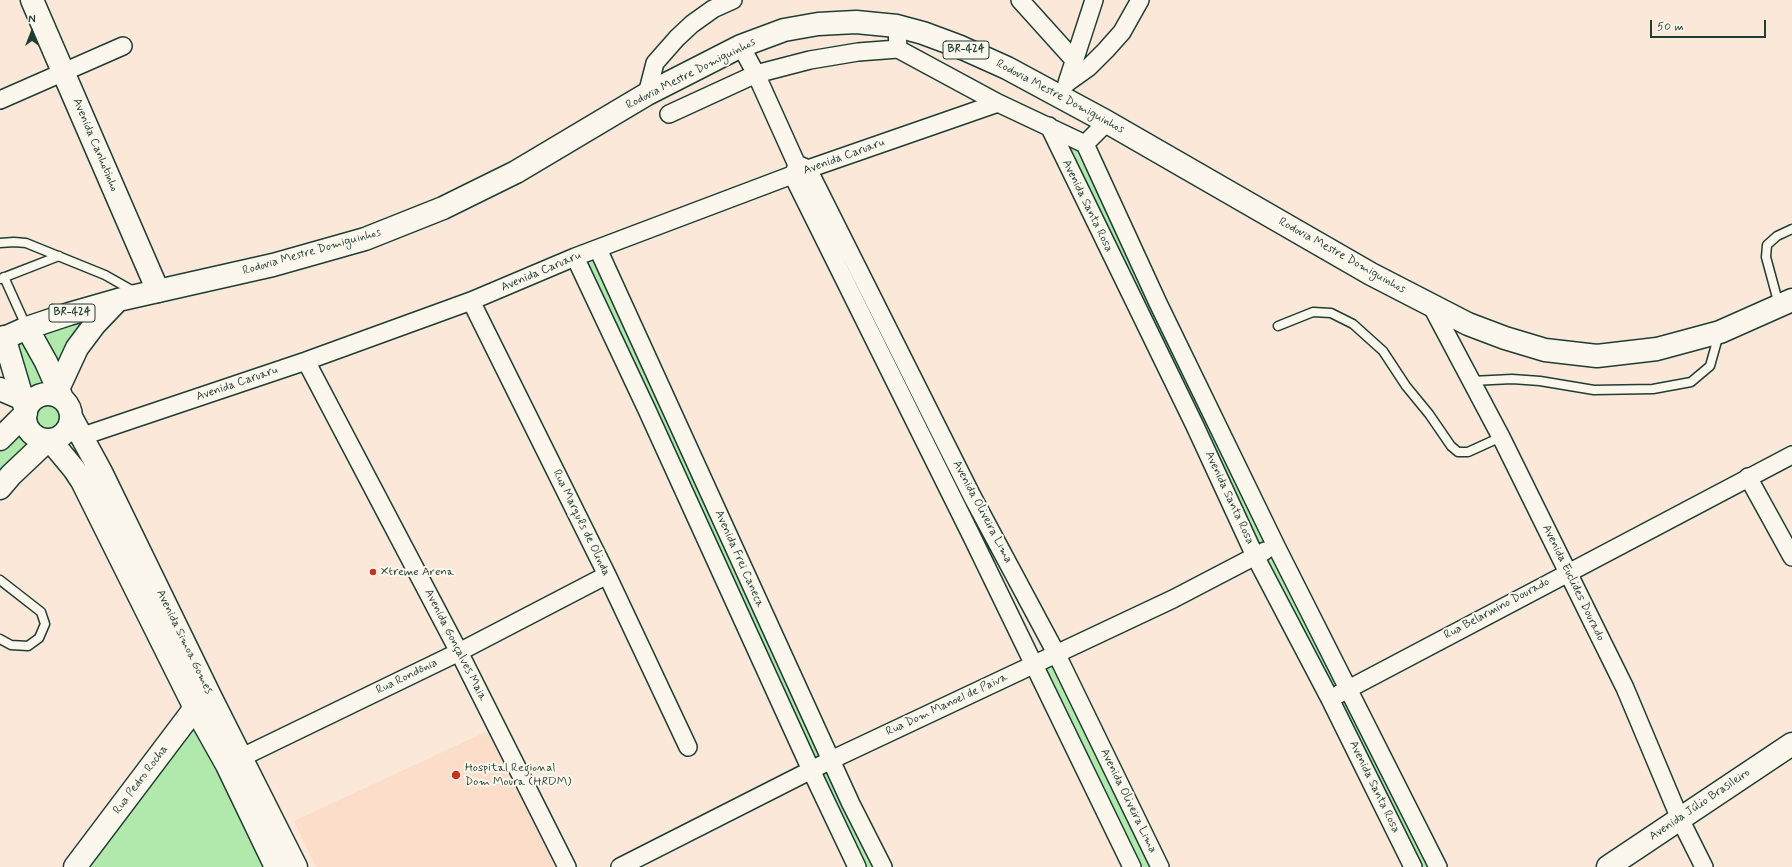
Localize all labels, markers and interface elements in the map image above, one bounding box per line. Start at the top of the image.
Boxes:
north arrow [12,12,52,52]
scale bar [1652,12,1768,38]
text: N [28,13,36,27]
text: 50 m [1657,19,1684,35]
street label: Rodovia Mestre Domiguinhos [624,35,758,113]
road number: BR-424 [943,41,989,59]
street label: Rodovia Mestre Domiguinhos [993,57,1127,137]
street label: Avenida Canhotinho [69,96,121,194]
street label: Avenida Caruaru [801,136,887,178]
street label: Avenida Santa Rosa [1058,158,1116,254]
street label: Rodovia Mestre Domiguinhos [1276,215,1408,297]
street label: Rodovia Mestre Domiguinhos [241,225,383,279]
street label: Avenida Caruaru [499,249,583,295]
road number: BR-424 [49,304,95,322]
street label: Avenida Caruaru [194,363,280,405]
street label: Avenida Santa Rosa [1201,449,1257,547]
street label: Avenida Oliveira Lima [949,458,1015,566]
street label: Rua Marquês de Olinda [549,467,613,579]
street label: Avenida Frei Caneca [711,508,767,610]
street label: Avenida Euclides Dourado [1539,522,1607,644]
place label: Xtreme Arena [381,565,454,579]
marker: Xtreme Arena [368,567,378,577]
street label: Rua Belarmino Dourado [1442,575,1552,643]
street label: Avenida Simoa Gomes [152,587,216,697]
street label: Avenida Gonçalves Maia [421,587,489,703]
street label: Rua Rondônia [374,656,440,698]
street label: Rua Dom Manoel de Paiva [884,671,1010,739]
street label: Avenida Santa Rosa [1345,739,1403,835]
street label: Rua Pedro Rocha [110,743,172,817]
street label: Avenida Oliveira Lima [1096,746,1160,856]
place label: Hospital Regional Dom Moura (HRDM) [465,761,572,789]
street label: Avenida Júlio Brasileiro [1647,766,1753,844]
marker: Hospital Regional Dom Moura (HRDM) [450,769,462,781]

